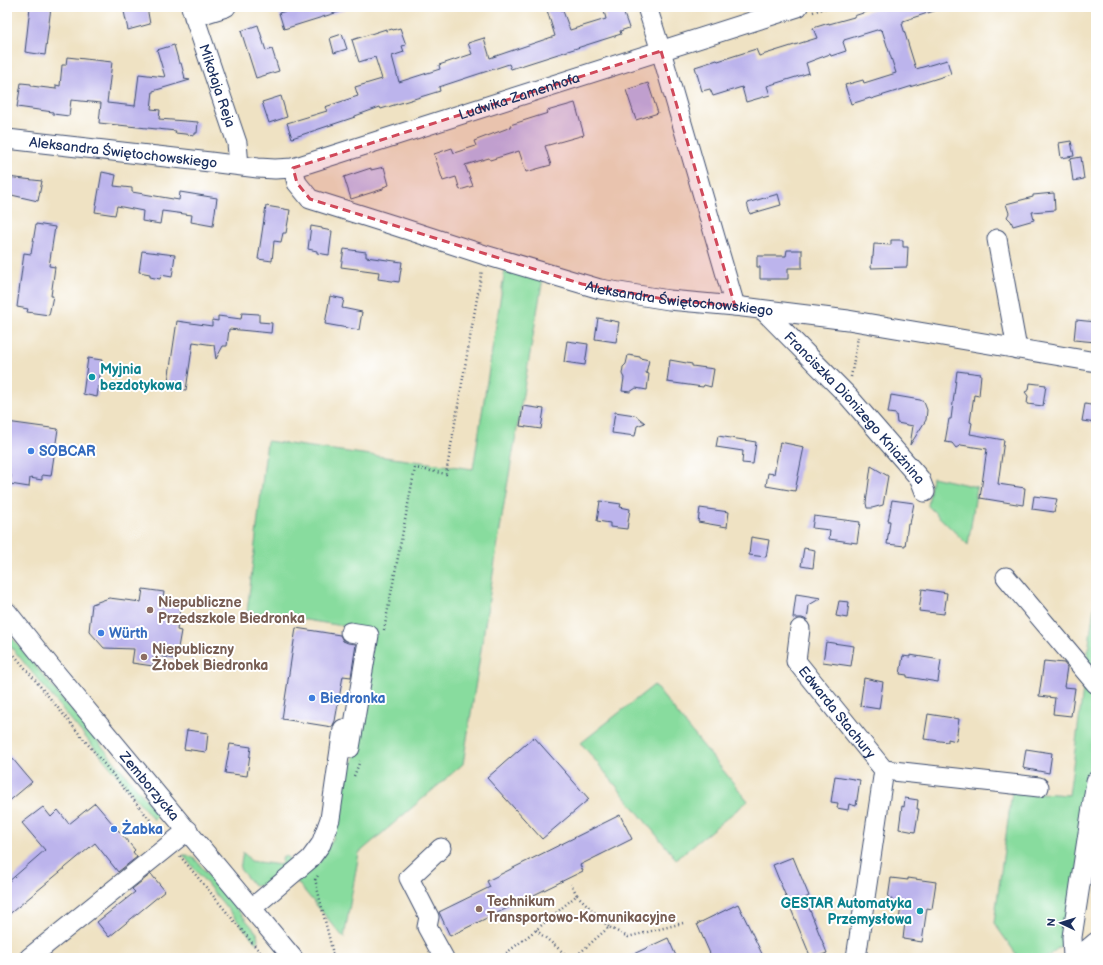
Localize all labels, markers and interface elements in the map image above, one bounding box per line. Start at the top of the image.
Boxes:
street label: Mikołaja Reja [196,42,240,130]
street label: Ludwika Zamenhofa [456,69,582,123]
street label: Aleksandra Świętochowskiego [28,133,218,171]
street label: Aleksandra Świętochowskiego [584,277,774,319]
street label: Franciszka Dionizego Kniaźnina [781,328,929,487]
place label: Myjnia bezdotykowa [100,361,182,394]
marker: Myjnia bezdotykowa [87,372,97,382]
place label: SOBCAR [39,443,96,460]
marker: SOBCAR [26,446,36,456]
place label: Niepubliczne Przedszkole Biedronka [158,594,305,627]
marker: Niepubliczne Przedszkole Biedronka [145,605,155,615]
place label: Würth [109,625,148,642]
marker: Würth [96,628,106,638]
place label: Niepubliczny Żłobek Biedronka [152,641,268,674]
marker: Niepubliczny Żłobek Biedronka [139,652,149,662]
street label: Edwarda Stachury [795,663,880,762]
place label: Biedronka [320,690,386,707]
marker: Biedronka [307,693,317,703]
street label: Zemborzycka [116,747,183,824]
place label: Żabka [122,819,163,838]
marker: Żabka [109,824,119,834]
place label: Technikum Transportowo-Komunikacyjne [487,893,676,926]
place label: GESTAR Automatyka Przemysłowa [781,895,912,928]
north arrow [1041,903,1081,943]
marker: Technikum Transportowo-Komunikacyjne [474,904,484,914]
marker: GESTAR Automatyka Przemysłowa [915,906,925,916]
text: N [1045,918,1058,927]

